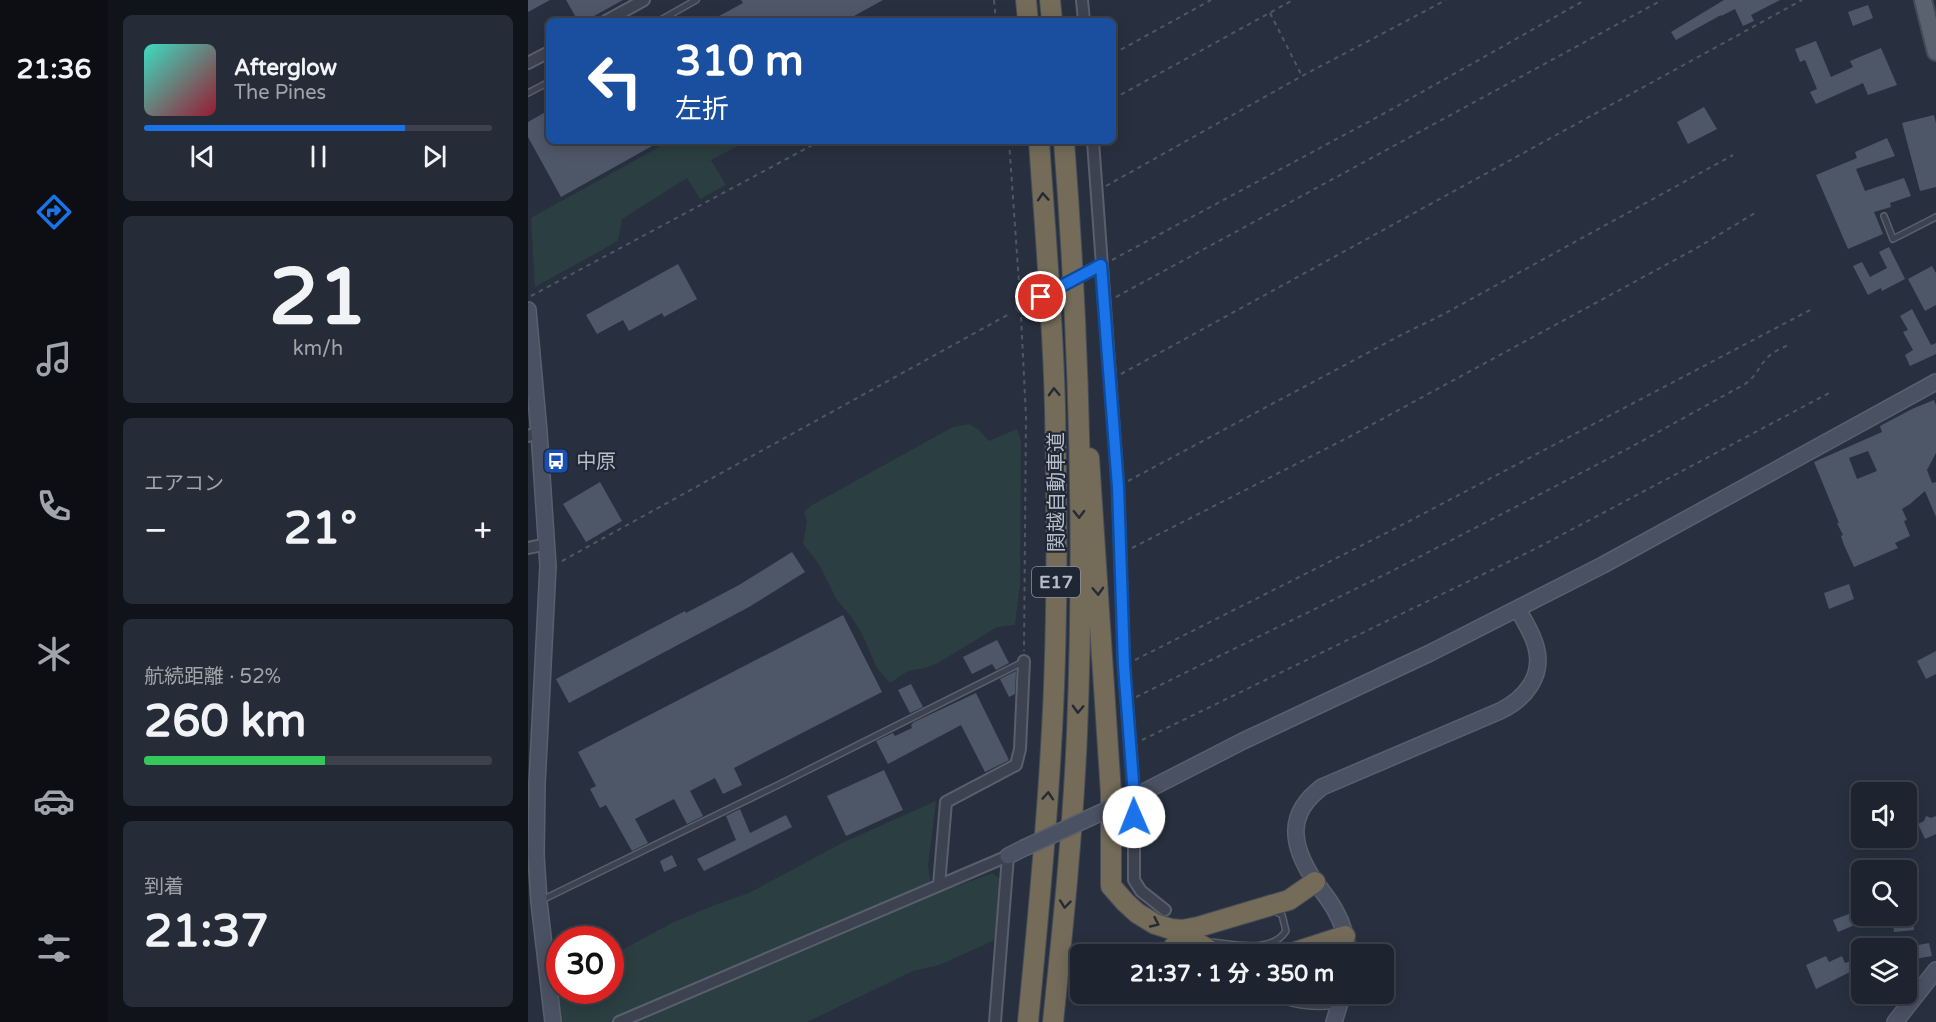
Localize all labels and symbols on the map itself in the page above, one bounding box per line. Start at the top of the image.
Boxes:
one-way arrow [1037,192,1050,201]
pin [1015,271,1066,322]
one-way arrow [1048,387,1061,396]
street label: 関越自動車道 [1045,432,1069,552]
bus stop icon: 中原 [541,446,571,476]
place label: 中原 [576,450,616,474]
one-way arrow [1073,510,1085,519]
road number: E17 [1032,567,1080,597]
one-way arrow [1091,587,1104,596]
one-way arrow [1071,705,1084,714]
position arrow [1102,785,1166,849]
one-way arrow [1041,792,1054,801]
one-way arrow [1059,899,1072,908]
one-way arrow [1149,915,1160,927]
speed limit sign: 30 [546,926,624,1004]

